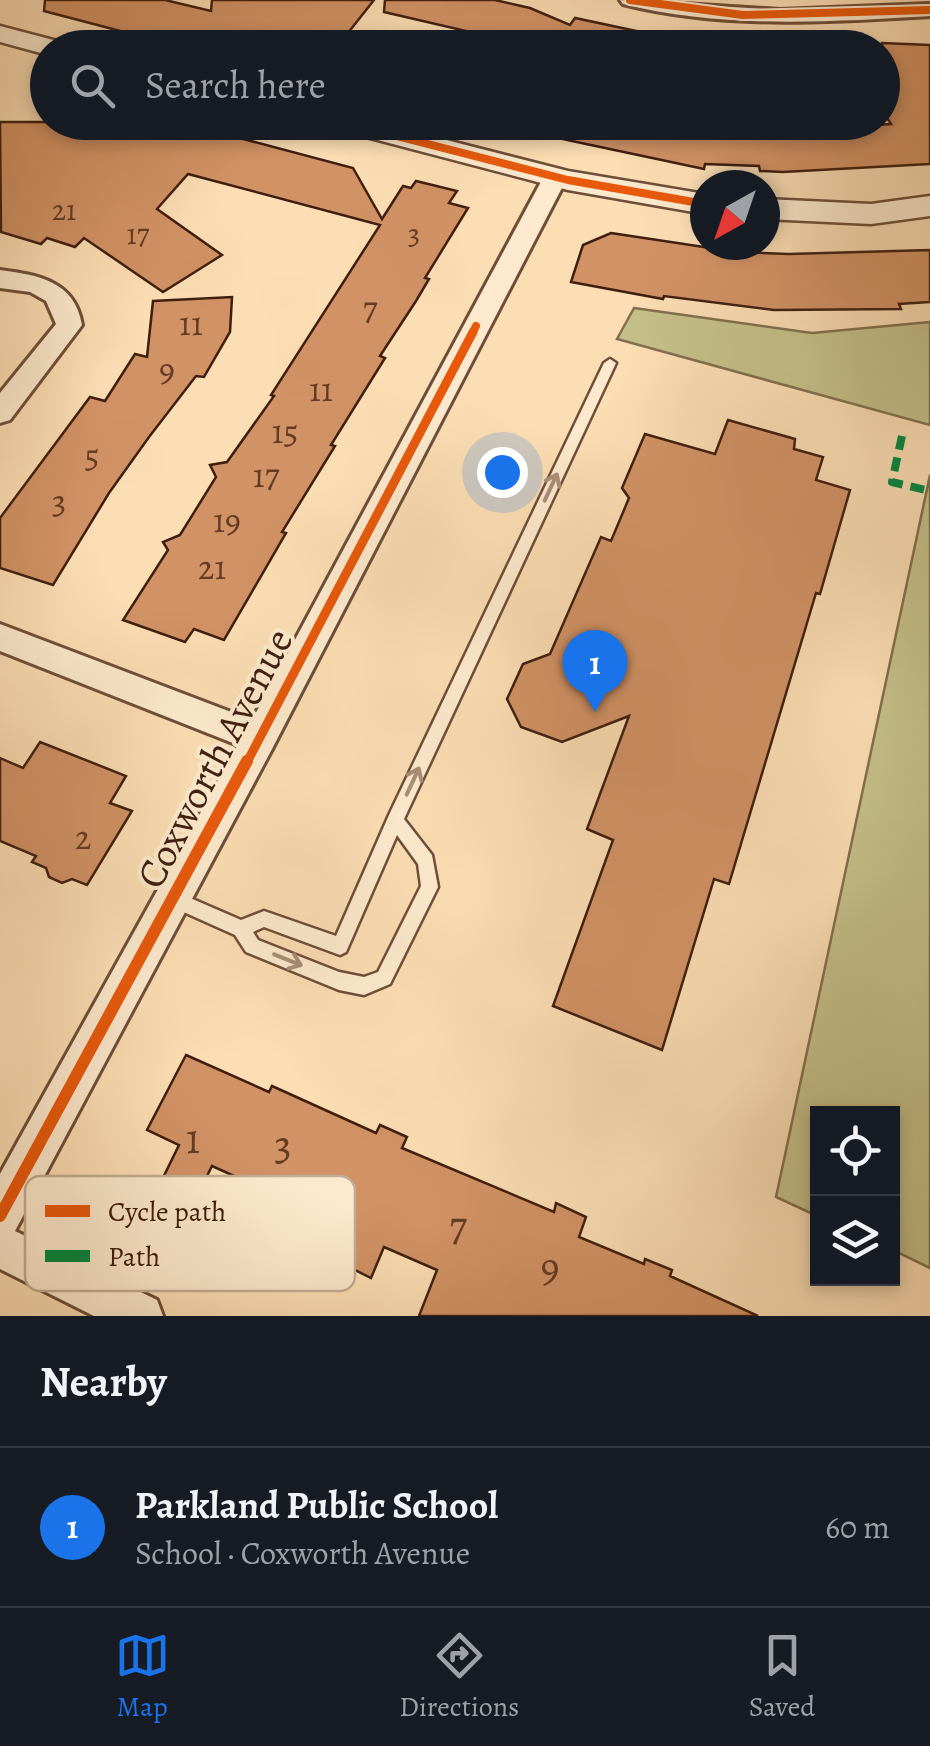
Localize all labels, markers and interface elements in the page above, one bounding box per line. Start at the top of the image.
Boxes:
search box [30,30,900,140]
icon: search [65,58,120,113]
text: Search here [145,59,326,111]
north arrow [690,170,780,260]
house number: 21 [52,190,76,230]
house number: 17 [127,214,150,254]
house number: 3 [408,214,420,254]
house number: 7 [363,284,378,332]
house number: 11 [179,299,203,347]
house number: 9 [159,345,175,393]
house number: 11 [309,365,333,413]
house number: 15 [271,407,299,455]
house number: 5 [84,431,100,479]
your location [477,447,528,498]
house number: 17 [253,451,280,499]
one-way arrow [543,473,562,503]
house number: 3 [52,477,66,525]
house number: 19 [213,496,241,544]
house number: 21 [198,543,226,591]
street label: Coxworth Avenue [123,619,306,898]
pin: 1 [562,630,628,712]
one-way arrow [404,767,423,797]
house number: 2 [75,813,91,861]
one-way arrow [272,953,303,971]
map controls [810,1106,900,1286]
button: locate [810,1106,900,1196]
house number: 1 [186,1110,200,1167]
house number: 3 [274,1116,292,1173]
legend [25,1176,355,1291]
text: Cycle path [108,1193,226,1231]
button: layers [810,1196,900,1286]
house number: 7 [449,1197,467,1254]
text: Path [108,1238,160,1276]
house number: 9 [540,1238,560,1295]
text: Nearby [40,1353,167,1410]
text: Parkland Public School [135,1479,498,1531]
text: 1 [67,1505,78,1549]
text: 60 m [825,1505,890,1549]
text: School · Coxworth Avenue [135,1531,470,1575]
tab: Map [115,1628,170,1726]
tab: Directions [399,1628,519,1726]
tab: Saved [749,1628,815,1726]

